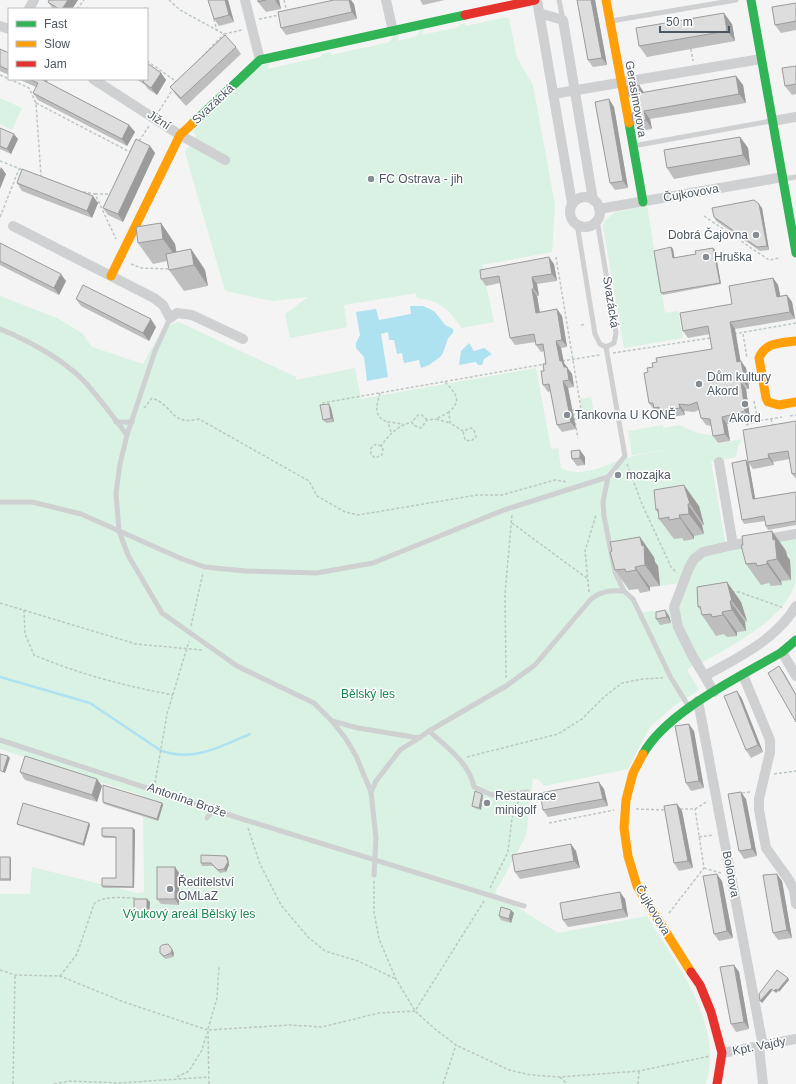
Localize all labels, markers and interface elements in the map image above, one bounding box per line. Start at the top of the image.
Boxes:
legend [8,8,148,80]
scale bar [660,8,729,34]
text: 50 m [666,15,693,29]
text: Fast [44,17,68,31]
text: Slow [44,37,70,51]
text: Jam [44,57,67,71]
street label: Gerasimovova [622,60,650,139]
street label: Svazácká [189,81,237,127]
street label: Jižní [145,107,174,133]
place label: FC Ostrava - jih [379,172,463,186]
marker: FC Ostrava - jih [366,174,376,184]
street label: Čujkovova [662,180,720,205]
place label: Dobrá Čajovna [668,227,748,242]
marker: Dobrá Čajovna [751,230,761,240]
place label: Hruška [714,250,752,264]
marker: Hruška [701,252,711,262]
street label: Svazácká [600,275,622,329]
place label: Dům kultury Akord [707,370,771,398]
marker: Dům kultury Akord [694,379,704,389]
marker: Akord [740,399,750,409]
place label: Tankovna U KONĚ [575,407,676,422]
marker: Tankovna U KONĚ [562,410,572,420]
place label: Akord [729,411,761,425]
place label: mozajka [626,468,671,482]
marker: mozajka [613,470,623,480]
park label: Bělský les [341,687,395,701]
street label: Antonína Brože [146,780,229,820]
place label: Restaurace minigolf [495,789,557,817]
marker: Restaurace minigolf [482,798,492,808]
street label: Bolotova [720,850,742,899]
place label: Ředitelství OMLaZ [178,874,235,903]
street label: Čujkovova [633,882,674,938]
marker: Ředitelství OMLaZ [165,884,175,894]
park label: Výukový areál Bělský les [123,907,255,921]
street label: Kpt. Vajdy [731,1034,787,1058]

